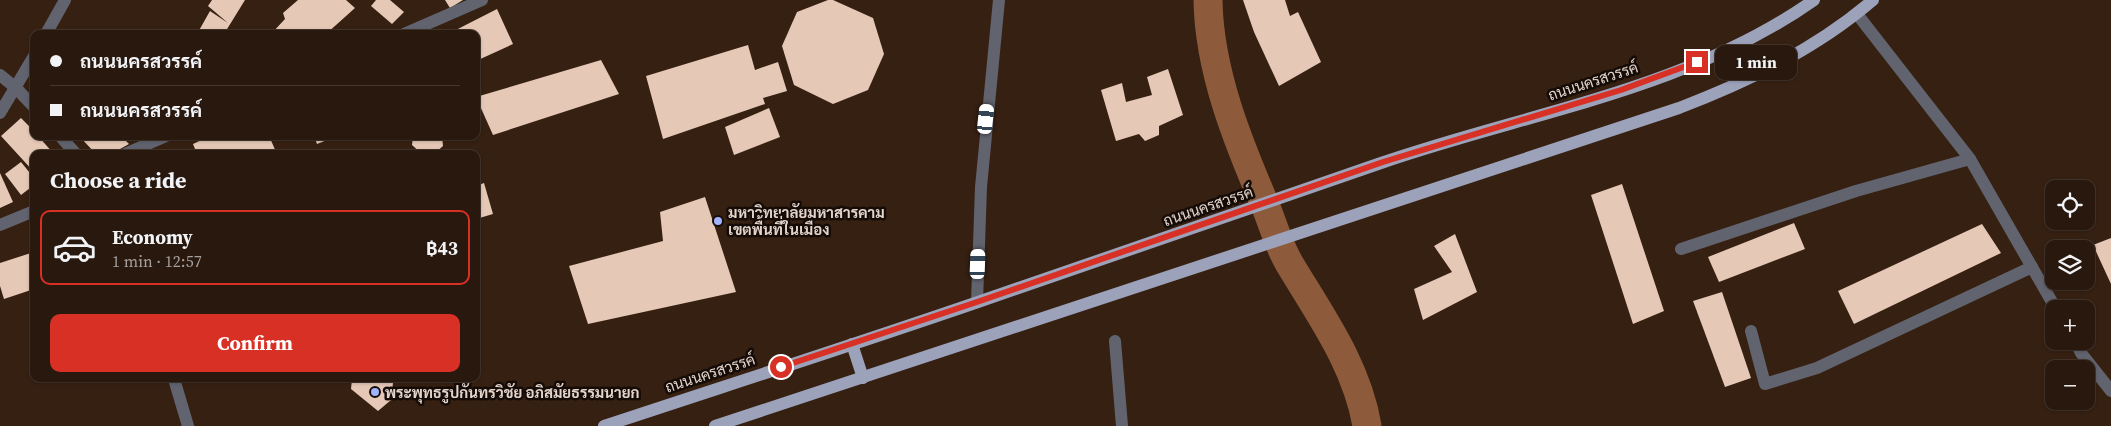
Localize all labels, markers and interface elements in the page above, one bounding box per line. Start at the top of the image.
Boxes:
callout: 1 min [1714,44,1797,80]
text: ถนนนครสวรรค์ [80,48,202,74]
route end [1686,51,1708,73]
text: 1 min [1735,51,1777,73]
street label: ถนนนครสวรรค์ [1545,57,1641,105]
text: ถนนนครสวรรค์ [80,97,202,123]
car [976,103,995,135]
text: Choose a ride [50,165,187,195]
map controls [2045,180,2095,410]
button: locate [2045,180,2095,230]
street label: ถนนนครสวรรค์ [1160,181,1256,231]
place label: มหาวิทยาลัยมหาสารคาม เขตพื้นที่ในเมือง [728,202,885,240]
marker: มหาวิทยาลัยมหาสารคาม เขตพื้นที่ในเมือง [712,215,724,227]
text: Economy [112,224,193,250]
icon: car [52,225,97,270]
text: ฿43 [426,235,458,261]
button: layers [2045,240,2095,290]
car [969,249,986,279]
text: 1 min · 12:57 [112,250,202,272]
button: + [2045,300,2095,350]
button: Confirm [50,314,460,372]
street label: ถนนนครสวรรค์ [662,349,758,397]
route start [770,356,792,378]
button: − [2045,360,2095,410]
place label: พระพุทธรูปกันทรวิชัย อภิสมัยธรรมนายก [385,382,640,404]
marker: พระพุทธรูปกันทรวิชัย อภิสมัยธรรมนายก [369,386,381,398]

